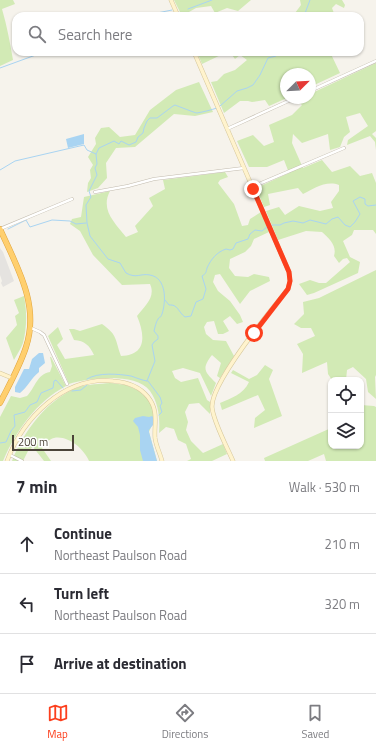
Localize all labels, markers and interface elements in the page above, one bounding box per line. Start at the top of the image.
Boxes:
search box [12,12,364,56]
icon: search [26,23,48,45]
text: Search here [58,23,132,46]
north arrow [280,68,316,104]
route end [244,180,262,198]
route start [245,324,263,342]
map controls [328,377,364,449]
button: locate [328,377,364,413]
button: layers [328,413,364,449]
scale bar [12,433,74,452]
text: 200 m [18,434,48,450]
text: 7 min [16,474,57,500]
text: Walk · 530 m [289,477,360,497]
text: Continue [54,522,112,545]
icon: ahead [16,533,38,555]
text: 210 m [324,534,360,554]
text: Northeast Paulson Road [54,545,187,565]
text: Turn left [54,582,109,605]
icon: left [16,593,38,615]
text: 320 m [324,594,360,614]
text: Northeast Paulson Road [54,605,187,625]
text: Arrive at destination [54,652,187,675]
icon: arrive [16,653,38,675]
tab: Map [47,702,69,742]
tab: Directions [162,702,208,742]
tab: Saved [301,702,329,742]

